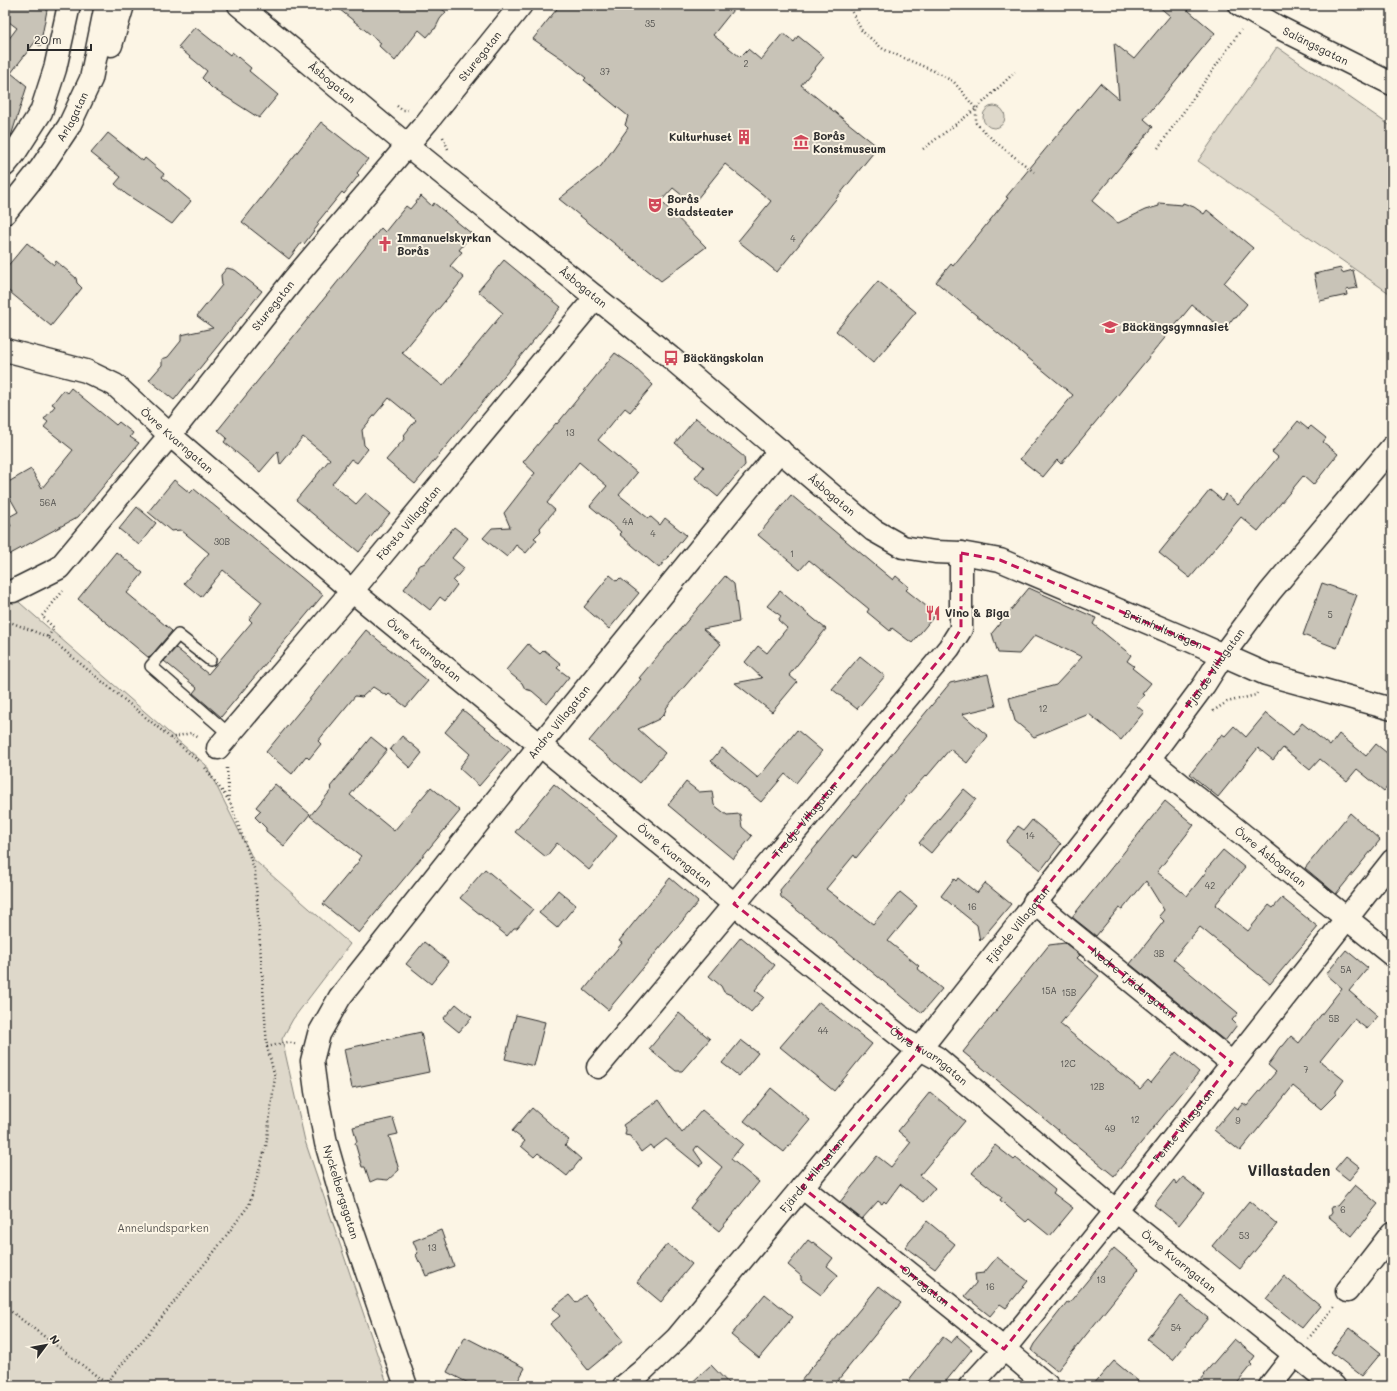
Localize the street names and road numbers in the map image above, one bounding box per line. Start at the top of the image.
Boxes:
street label: Salängsgatan [1280,23,1351,68]
street label: Sturegatan [455,28,504,84]
street label: Åsbogatan [305,58,359,106]
street label: Arlagatan [53,89,91,144]
street label: Åsbogatan [556,263,611,311]
street label: Sturegatan [248,277,297,334]
street label: Övre Kvarngatan [138,404,217,476]
street label: Åsbogatan [805,470,859,519]
street label: Första Villagatan [373,482,444,563]
street label: Brämhultsvägen [1121,605,1205,652]
street label: Övre Kvarngatan [384,614,465,685]
street label: Fjärde Villagatan [1182,625,1247,711]
street label: Andra Villagatan [524,682,593,762]
street label: Tredje Villagatan [769,779,840,860]
street label: Övre Kvarngatan [634,820,715,890]
street label: Övre Åsbogatan [1232,823,1310,890]
street label: Fjärde Villagatan [983,883,1052,966]
street label: Nedre Tjädergatan [1088,943,1179,1021]
street label: Övre Kvarngatan [887,1023,971,1088]
street label: Femte Villagatan [1149,1085,1217,1165]
street label: Fjärde Villagatan [776,1134,847,1216]
street label: Nyckelbergsgatan [320,1143,363,1241]
street label: Övre Kvarngatan [1138,1226,1220,1296]
street label: Orregatan [898,1262,953,1309]

